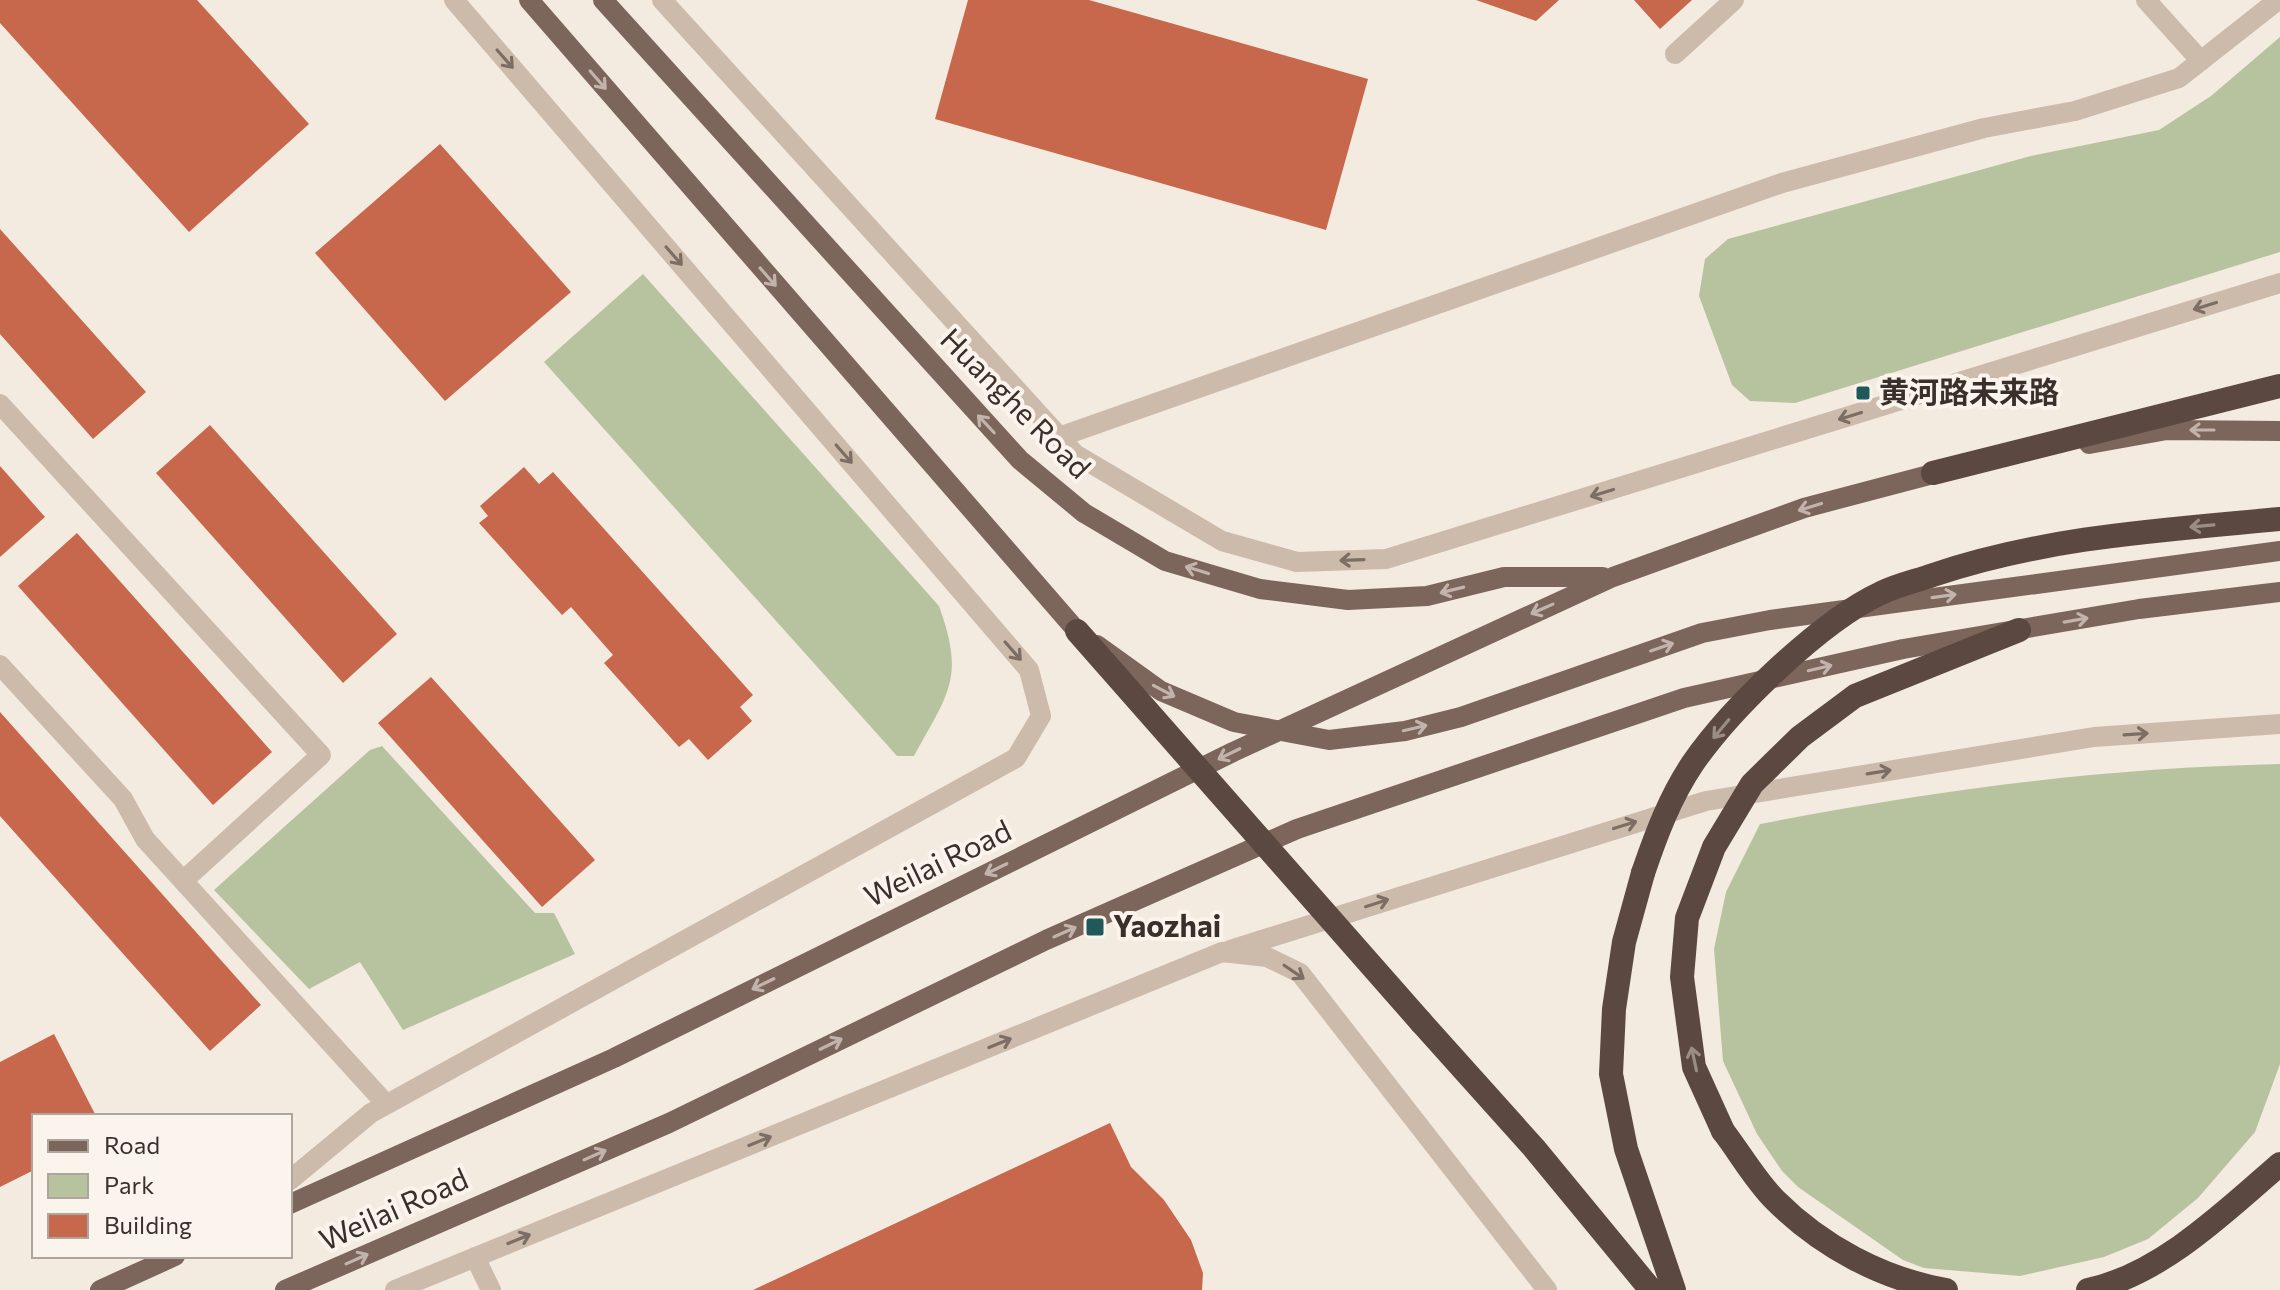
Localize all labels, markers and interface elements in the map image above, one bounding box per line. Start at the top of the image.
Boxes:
one-way arrow [496,49,514,69]
one-way arrow [589,70,607,90]
one-way arrow [665,246,683,266]
one-way arrow [759,266,777,287]
one-way arrow [2193,300,2218,315]
street label: Huanghe Road [934,319,1100,485]
place label: 黄河路未来路 [1879,372,2059,409]
marker: 黄河路未来路 [1854,384,1872,402]
one-way arrow [1838,410,1863,424]
one-way arrow [977,414,996,434]
one-way arrow [2189,422,2216,438]
one-way arrow [834,443,852,463]
one-way arrow [1589,486,1614,501]
one-way arrow [1798,500,1824,515]
one-way arrow [2189,519,2216,534]
one-way arrow [1339,553,1366,568]
one-way arrow [1184,562,1210,577]
one-way arrow [1440,583,1466,598]
one-way arrow [1931,588,1957,603]
one-way arrow [1530,602,1554,617]
one-way arrow [2063,612,2088,627]
one-way arrow [1649,639,1674,653]
one-way arrow [1004,640,1022,661]
one-way arrow [1807,660,1833,675]
one-way arrow [1152,683,1176,699]
one-way arrow [1713,718,1731,739]
one-way arrow [1402,720,1427,735]
one-way arrow [2122,726,2149,741]
one-way arrow [1218,746,1242,762]
one-way arrow [1866,764,1891,779]
street label: Weilai Road [857,810,1016,913]
one-way arrow [1611,817,1637,832]
one-way arrow [985,862,1009,877]
one-way arrow [1363,895,1389,910]
place label: Yaozhai [1113,906,1221,943]
marker: Yaozhai [1084,916,1106,938]
one-way arrow [1053,924,1077,939]
one-way arrow [1283,963,1304,980]
one-way arrow [752,977,776,992]
one-way arrow [987,1034,1012,1049]
one-way arrow [818,1036,842,1052]
one-way arrow [1686,1047,1701,1073]
legend [32,1114,292,1258]
text: Road [104,1130,160,1159]
one-way arrow [747,1133,772,1147]
one-way arrow [582,1146,607,1161]
street label: Weilai Road [313,1159,473,1257]
text: Park [104,1170,154,1199]
text: Building [104,1210,192,1239]
one-way arrow [506,1231,531,1246]
one-way arrow [344,1250,369,1265]

